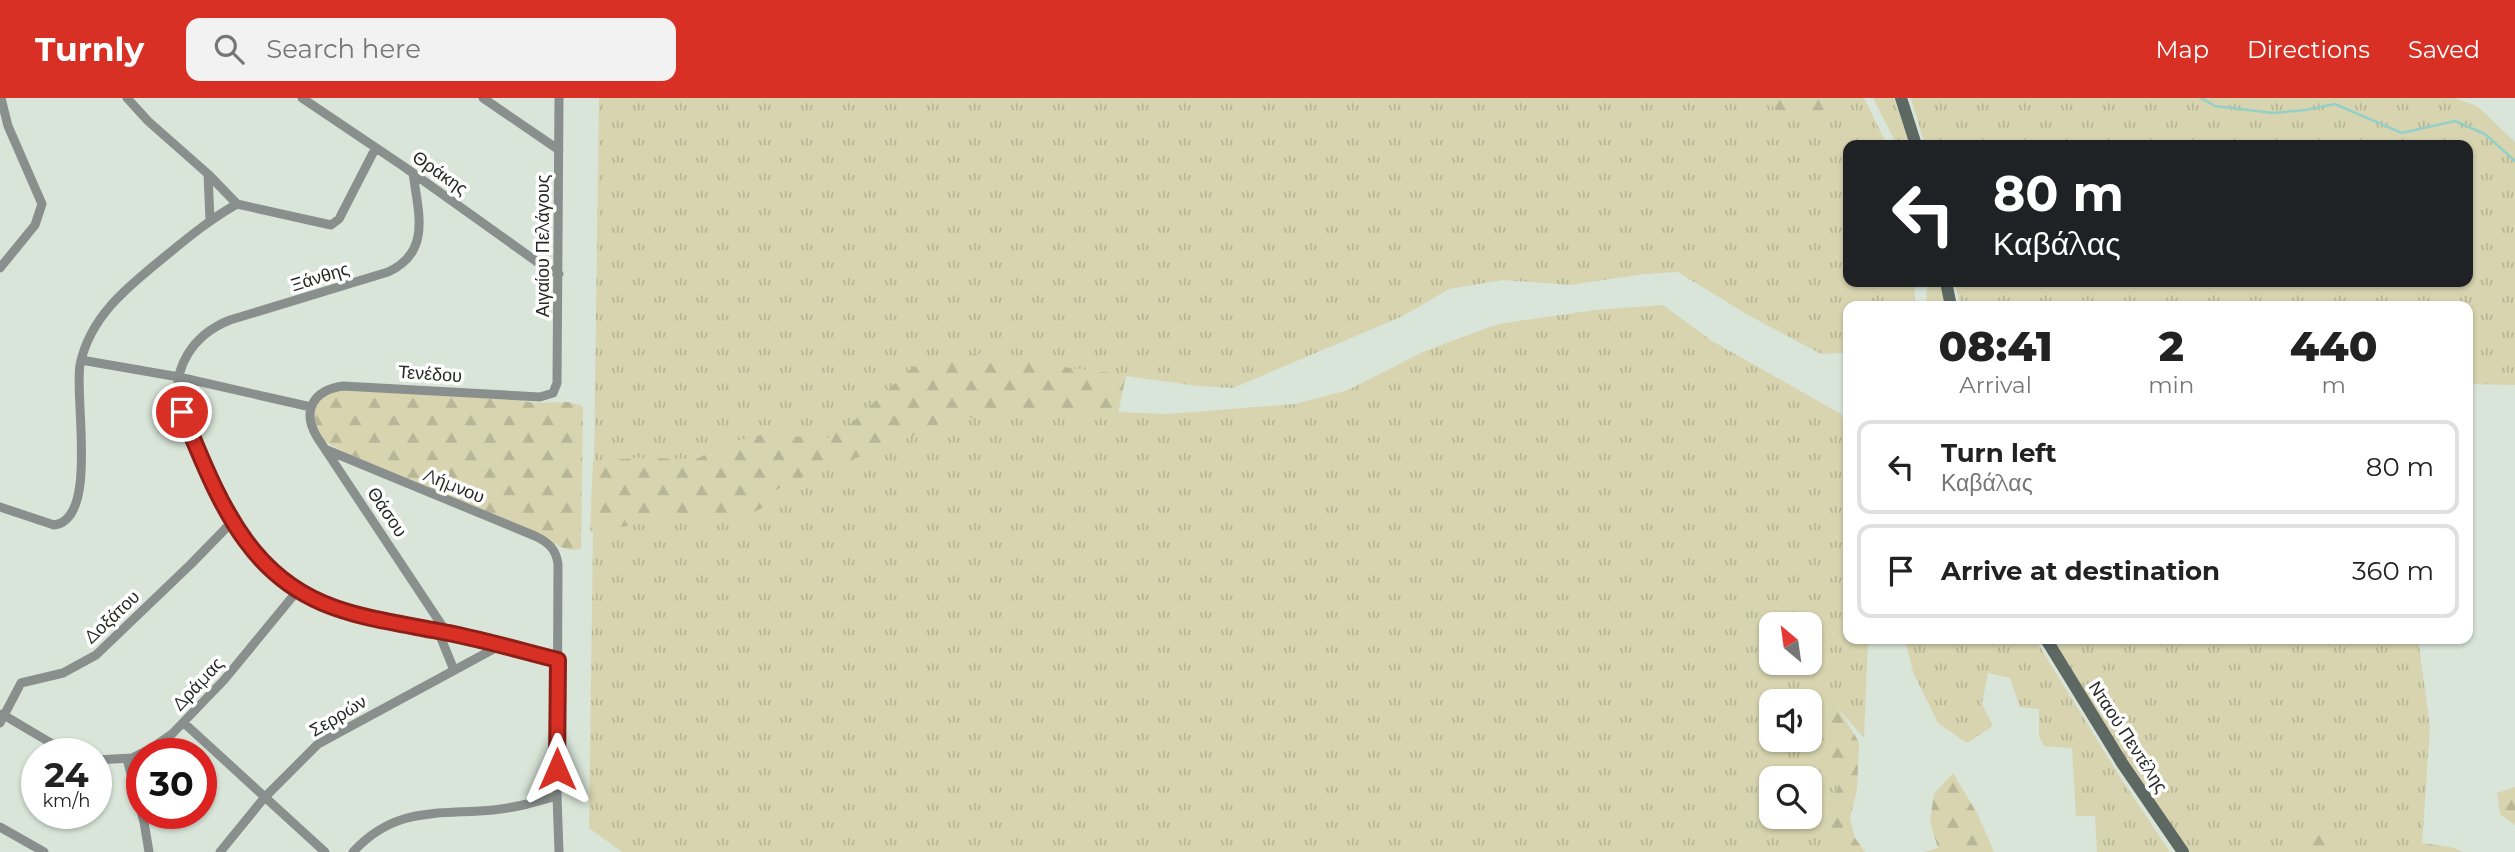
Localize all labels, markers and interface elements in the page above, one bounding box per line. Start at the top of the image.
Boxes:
search box [186,18,676,81]
text: Turnly [35,29,144,69]
icon: search [210,30,248,68]
text: Search here [266,33,421,65]
text: Map [2156,35,2209,64]
text: Directions [2247,35,2370,64]
text: Saved [2408,35,2480,64]
street label: Θράκης [408,146,472,200]
text: 80 m [1993,164,2124,223]
icon: left [1878,168,1969,259]
street label: Αιγαίου Πελάγους [532,174,554,317]
text: Καβάλας [1993,224,2121,263]
street label: Ξάνθης [288,258,352,296]
text: 08:41 [1939,320,2053,372]
text: 2 [2159,320,2184,372]
text: 440 [2290,320,2377,372]
street label: Τενέδου [397,361,463,387]
text: Arrival [1959,371,2032,399]
text: min [2148,371,2194,399]
text: m [2321,371,2346,399]
pin [152,382,212,442]
icon: arrive [163,393,201,431]
text: Turn left [1941,437,2057,469]
icon: left [1882,448,1920,486]
text: 80 m [2366,451,2434,483]
street label: Λήμνου [420,464,488,508]
text: Καβάλας [1941,469,2033,497]
street label: Θάσου [362,483,412,541]
icon: arrive [1882,552,1920,590]
text: Arrive at destination [1941,555,2220,587]
text: 360 m [2352,555,2434,587]
street label: Δοξάτου [80,586,144,648]
north arrow [1759,612,1822,676]
map controls [1759,612,1822,829]
street label: Δράμας [168,653,228,715]
street label: Νταού Πεντέλης [2084,677,2172,797]
button: sound [1759,689,1822,752]
street label: Σερρών [305,690,371,742]
position arrow [520,732,594,806]
speed limit sign: 30 [126,738,217,829]
text: 24 [44,753,89,796]
button: search [1759,766,1822,829]
text: km/h [42,790,91,812]

